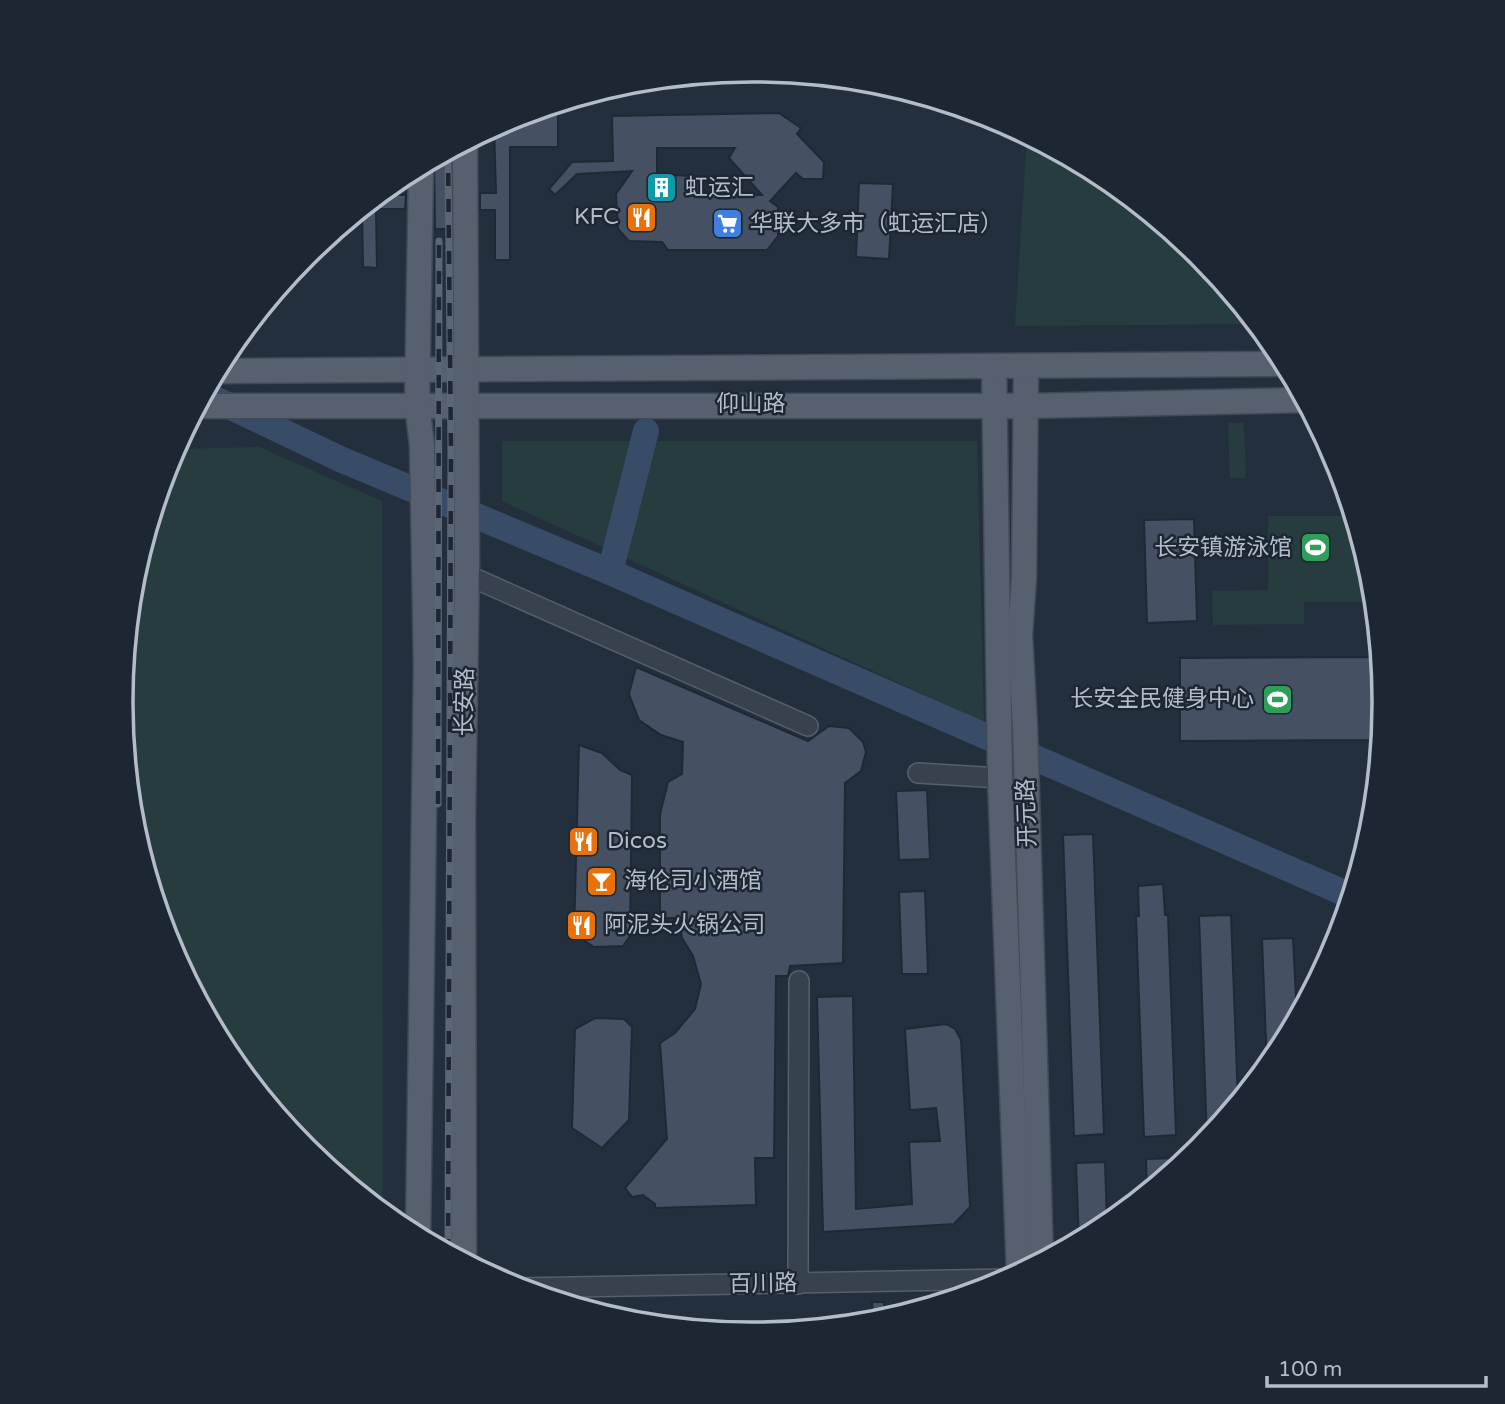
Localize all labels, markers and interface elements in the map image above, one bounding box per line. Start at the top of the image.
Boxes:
building icon: 虹运汇 [645,171,679,205]
place label: 虹运汇 [685,174,754,202]
restaurant icon: KFC [625,200,659,234]
place label: KFC [574,203,619,231]
supermarket icon: 华联大多市（虹运汇店） [710,207,744,241]
place label: 华联大多市（虹运汇店） [750,210,1003,238]
street label: 仰山路 [717,390,786,418]
sports icon: 长安镇游泳馆 [1298,531,1332,565]
place label: 长安镇游泳馆 [1154,534,1292,562]
street label: 长安路 [450,667,480,737]
sports icon: 长安全民健身中心 [1260,682,1294,716]
place label: 长安全民健身中心 [1070,685,1254,713]
street label: 开元路 [1012,778,1042,848]
restaurant icon: Dicos [567,824,601,858]
place label: Dicos [607,827,667,855]
bar icon: 海伦司小酒馆 [584,864,618,898]
place label: 海伦司小酒馆 [624,867,762,895]
restaurant icon: 阿泥头火锅公司 [564,908,598,942]
place label: 阿泥头火锅公司 [604,911,765,939]
street label: 百川路 [728,1269,798,1299]
scale bar [1267,1344,1486,1388]
text: 100 m [1278,1357,1342,1382]

